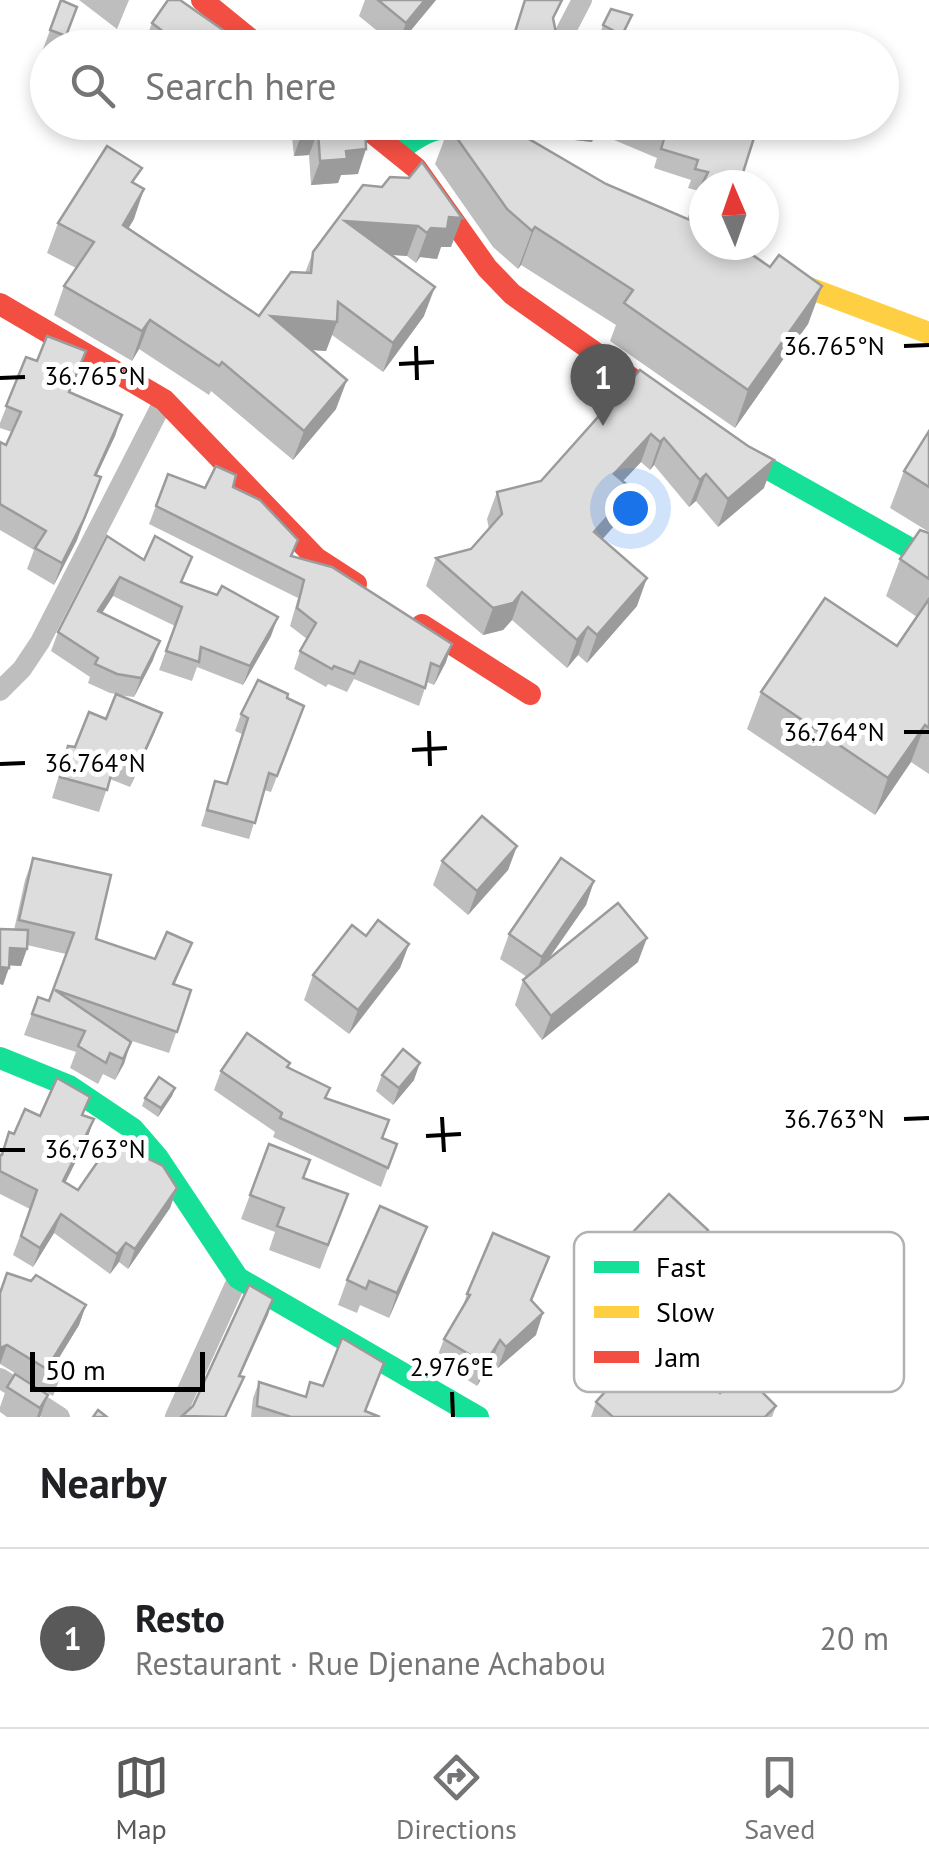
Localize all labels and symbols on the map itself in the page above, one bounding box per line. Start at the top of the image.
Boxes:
north arrow [689,170,779,260]
text: 36.765°N [784,330,884,362]
pin: 1 [570,344,636,426]
text: 36.765°N [45,360,145,392]
your location [605,483,656,534]
text: 36.764°N [784,716,884,748]
text: 36.764°N [45,747,145,779]
text: 36.763°N [784,1103,884,1135]
text: 36.763°N [45,1133,145,1165]
legend [574,1232,904,1392]
text: Fast [656,1248,706,1285]
text: Slow [656,1293,715,1330]
text: Jam [655,1338,701,1375]
scale bar [30,1347,205,1392]
text: 2.976°E [410,1351,494,1383]

